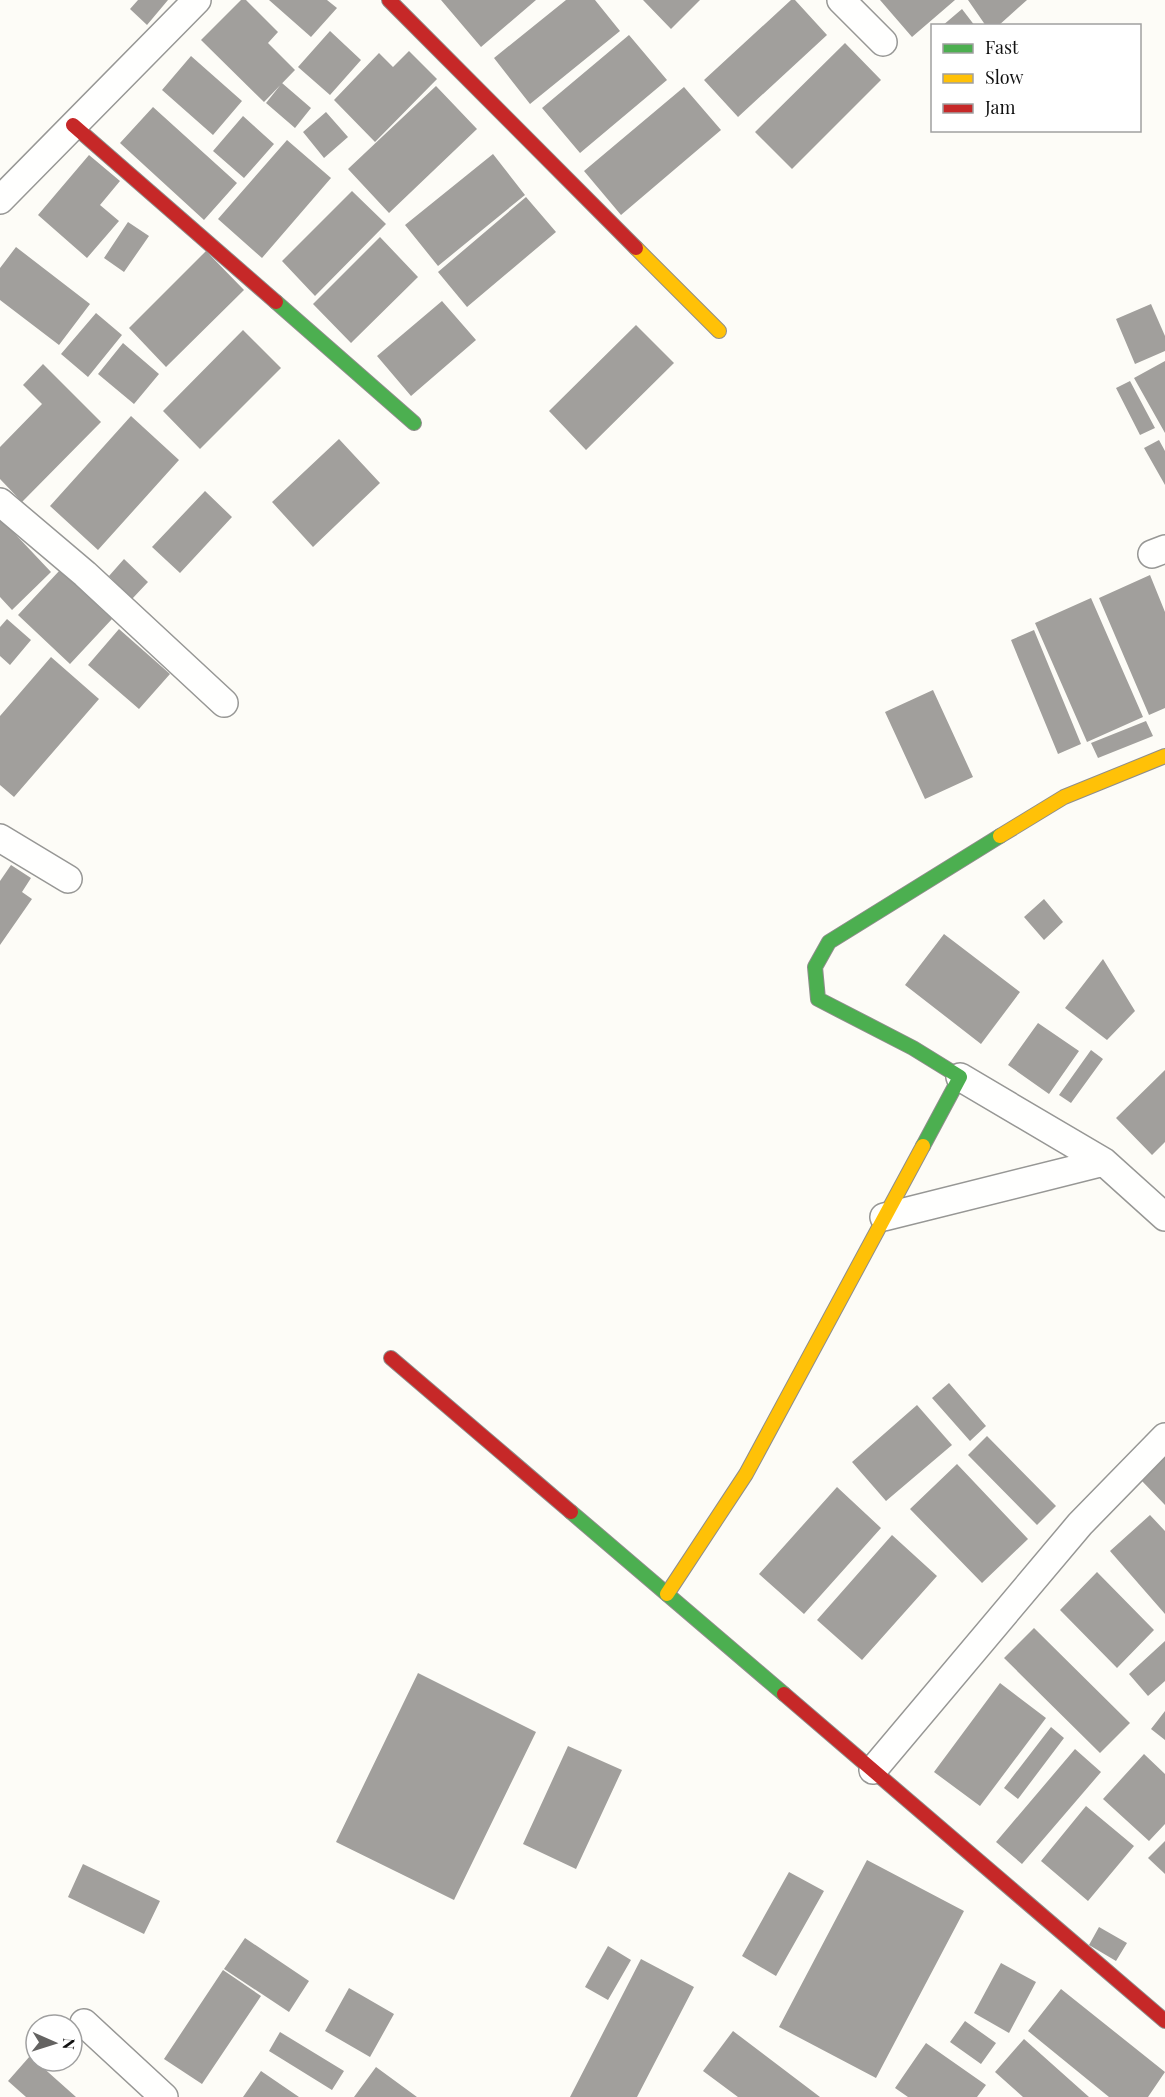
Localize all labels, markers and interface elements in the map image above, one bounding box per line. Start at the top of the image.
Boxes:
legend [931,24,1141,132]
text: Fast [985,35,1019,59]
text: Slow [985,65,1023,89]
text: Jam [984,95,1015,119]
north arrow [24,2013,84,2073]
text: N [59,2037,80,2051]

